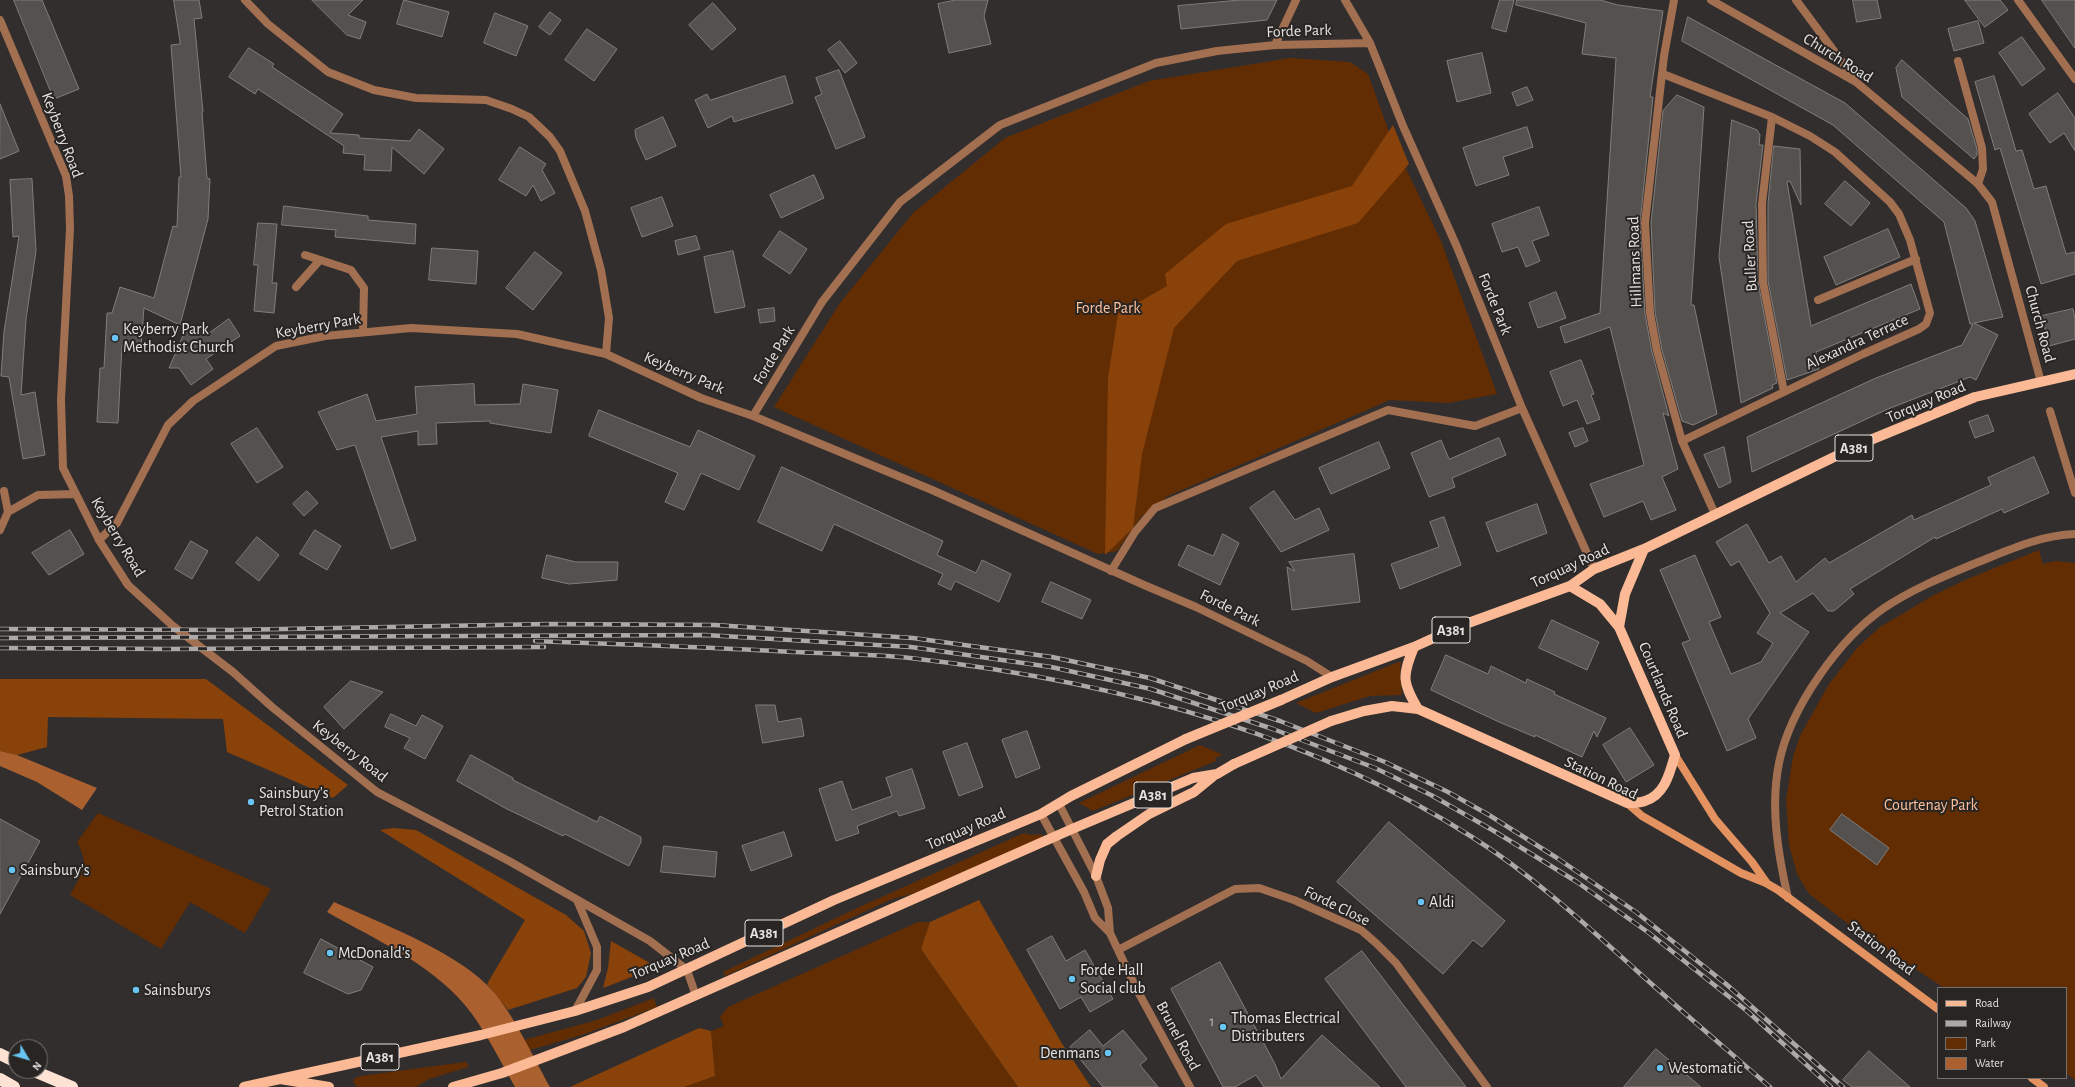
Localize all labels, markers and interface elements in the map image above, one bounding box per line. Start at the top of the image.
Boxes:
street label: Forde Park [1266,20,1332,42]
street label: Church Road [1800,29,1876,87]
street label: Keyberry Road [37,90,87,180]
street label: Hillmans Road [1624,216,1646,308]
street label: Buller Road [1739,220,1761,292]
street label: Forde Park [1474,270,1516,338]
street label: Church Road [2021,283,2059,365]
park label: Forde Park [1075,298,1141,318]
street label: Keyberry Park [274,309,362,343]
street label: Alexandra Terrace [1803,310,1911,374]
place label: Keyberry Park Methodist Church [123,319,234,357]
street label: Forde Park [749,322,799,388]
marker: Keyberry Park Methodist Church [110,333,120,343]
street label: Keyberry Park [641,347,727,399]
street label: Torquay Road [1883,377,1969,427]
road number: A381 [1835,435,1873,461]
street label: Keyberry Road [87,493,149,581]
street label: Torquay Road [1528,539,1612,593]
street label: Forde Park [1197,585,1263,631]
road number: A381 [1432,617,1470,643]
street label: Courtlands Road [1634,639,1692,741]
street label: Torquay Road [1216,667,1302,717]
street label: Keyberry Road [309,716,391,786]
street label: Station Road [1561,752,1641,804]
road number: A381 [1134,782,1172,808]
place label: Sainsbury's Petrol Station [259,783,344,821]
park label: Courtenay Park [1884,795,1978,815]
marker: Sainsbury's Petrol Station [246,797,256,807]
street label: Torquay Road [923,804,1009,854]
place label: Sainsbury's [20,860,90,880]
marker: Sainsbury's [7,865,17,875]
street label: Forde Close [1301,882,1373,930]
place label: Aldi [1429,892,1454,912]
marker: Aldi [1416,897,1426,907]
street label: Station Road [1844,916,1918,980]
road number: A381 [745,920,783,946]
street label: Torquay Road [627,934,713,984]
place label: McDonald's [338,943,410,963]
marker: McDonald's [325,948,335,958]
place label: Forde Hall Social club [1080,960,1146,998]
marker: Forde Hall Social club [1067,974,1077,984]
place label: Sainsburys [144,980,211,1000]
marker: Sainsburys [131,985,141,995]
legend [1937,987,2067,1079]
text: Road [1975,997,1999,1009]
street label: Brunel Road [1152,998,1204,1074]
place label: Thomas Electrical Distributers [1231,1008,1340,1046]
house number: 1 [1210,1014,1214,1030]
text: Railway [1975,1017,2011,1029]
marker: Thomas Electrical Distributers [1218,1022,1228,1032]
text: Park [1975,1037,1996,1049]
north arrow [8,1039,48,1079]
place label: Denmans [1040,1043,1100,1063]
road number: A381 [361,1044,399,1070]
marker: Denmans [1103,1048,1113,1058]
text: Water [1975,1057,2004,1069]
place label: Westomatic [1668,1058,1743,1078]
text: N [30,1060,44,1072]
marker: Westomatic [1655,1063,1665,1073]

